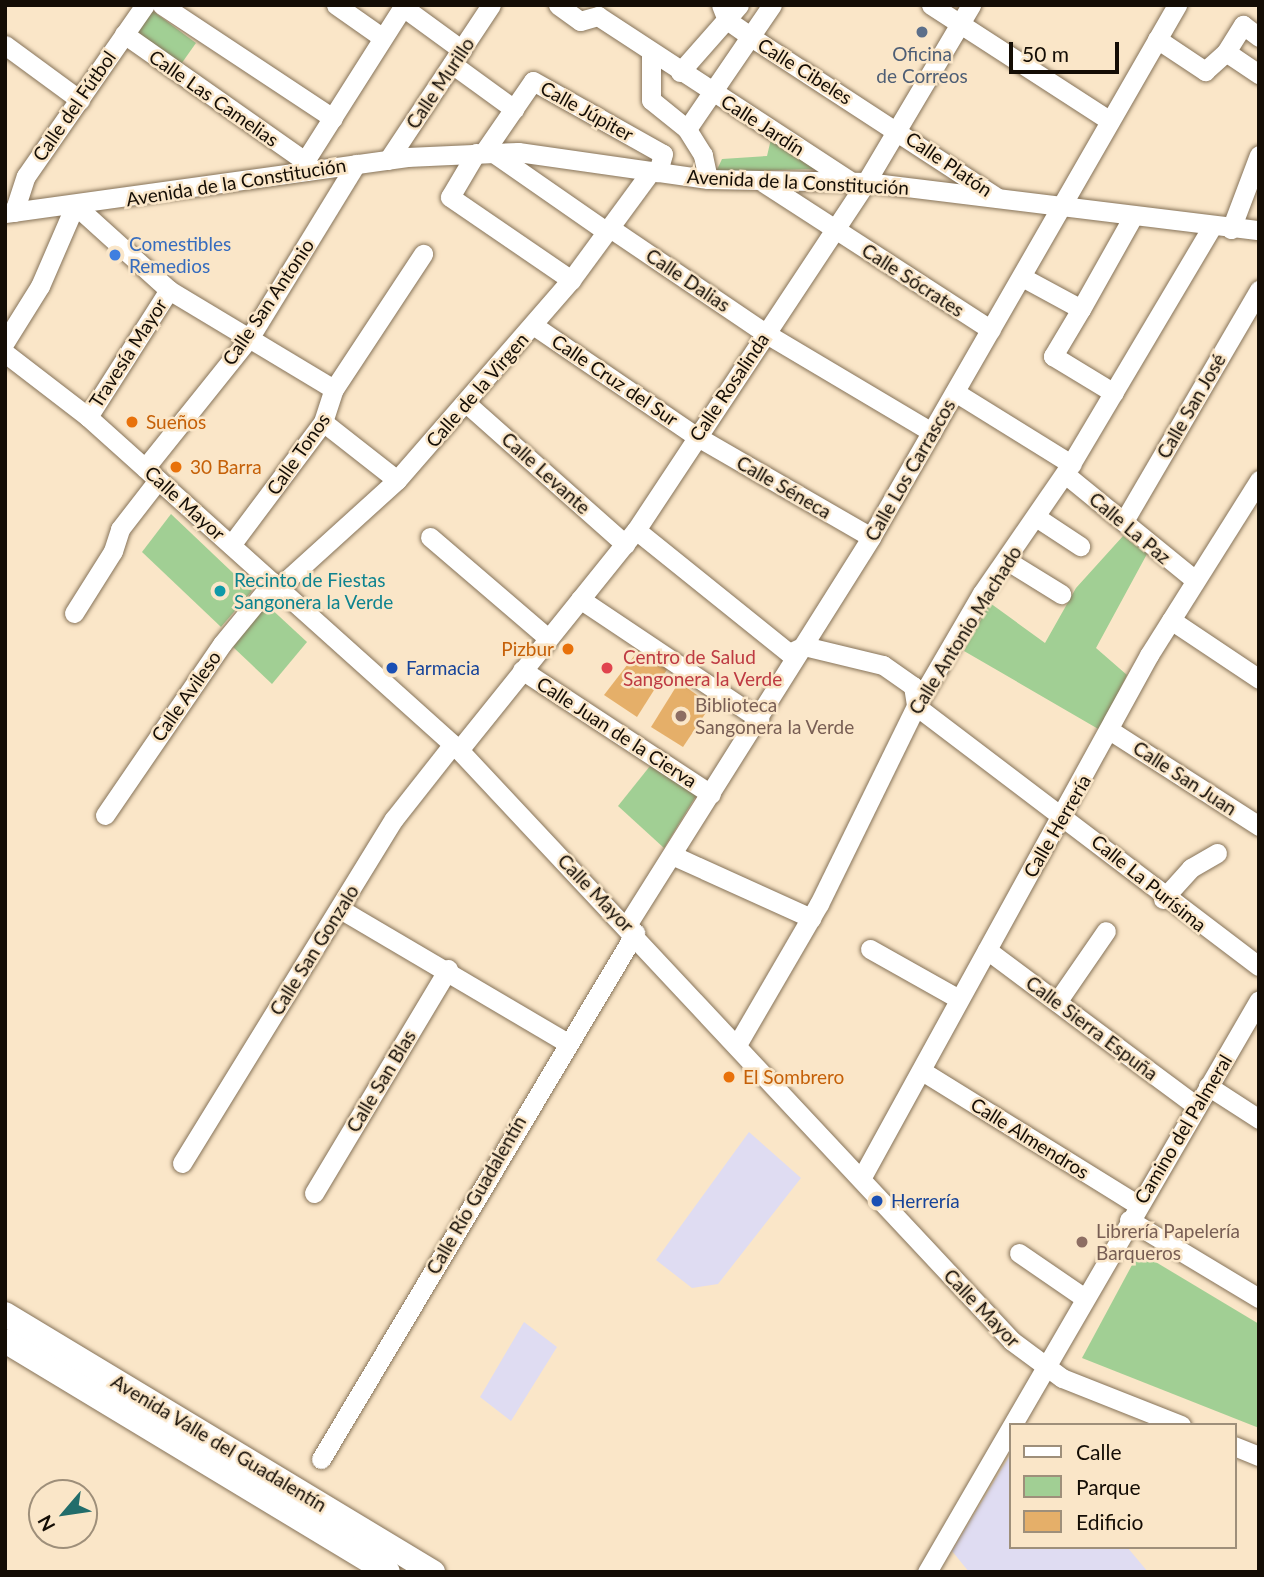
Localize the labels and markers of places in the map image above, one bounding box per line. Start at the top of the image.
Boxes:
marker: Oficina de Correos [914,24,930,40]
place label: Oficina de Correos [876,43,968,87]
place label: Comestibles Remedios [129,233,231,277]
marker: Comestibles Remedios [107,247,123,263]
place label: Sueños [146,411,206,433]
marker: Sueños [124,414,140,430]
place label: 30 Barra [190,456,262,478]
marker: 30 Barra [168,459,184,475]
place label: Recinto de Fiestas Sangonera la Verde [234,569,394,613]
marker: Recinto de Fiestas Sangonera la Verde [212,583,228,599]
place label: Pizbur [501,638,554,660]
marker: Pizbur [560,641,576,657]
place label: Centro de Salud Sangonera la Verde [623,646,783,690]
place label: Farmacia [406,657,480,679]
marker: Centro de Salud Sangonera la Verde [597,658,617,678]
marker: Farmacia [384,660,400,676]
place label: Biblioteca Sangonera la Verde [695,694,855,738]
marker: Biblioteca Sangonera la Verde [673,708,689,724]
place label: El Sombrero [743,1066,844,1088]
marker: El Sombrero [721,1069,737,1085]
place label: Herrería [891,1190,960,1212]
marker: Herrería [869,1193,885,1209]
place label: Librería Papelería Barqueros [1096,1220,1240,1264]
marker: Librería Papelería Barqueros [1074,1234,1090,1250]

